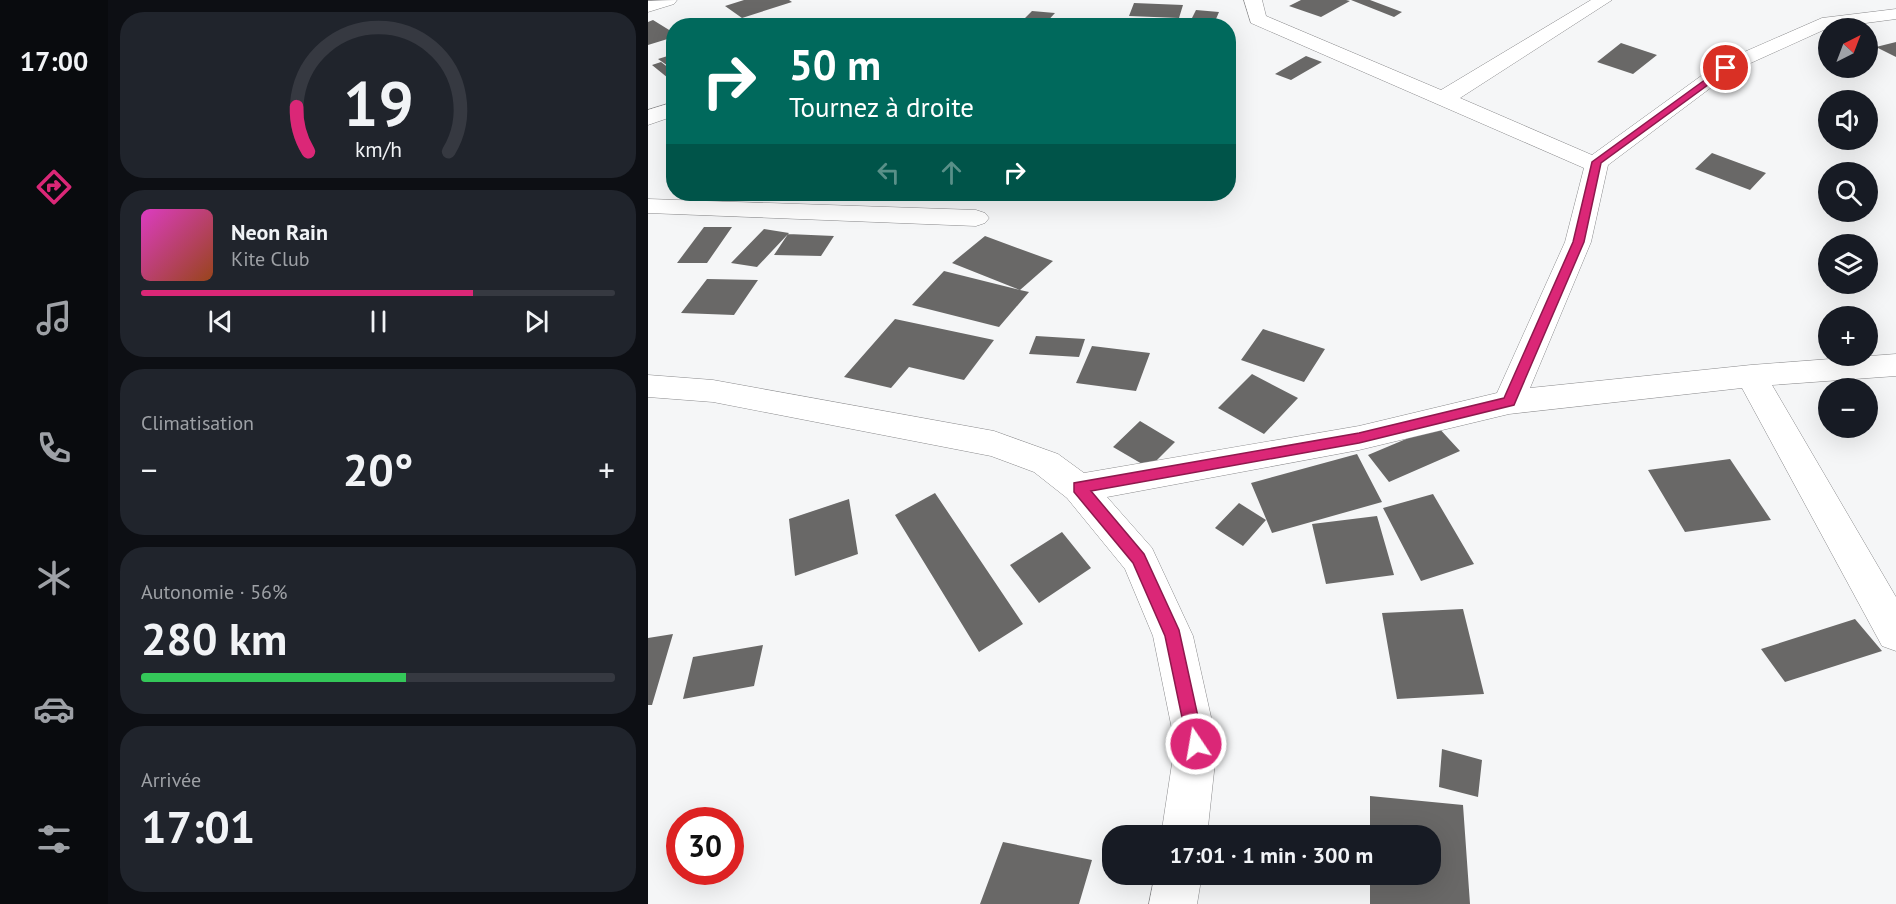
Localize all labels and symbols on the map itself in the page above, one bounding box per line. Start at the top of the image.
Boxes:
north arrow [1818,18,1878,78]
pin [1700,42,1751,93]
position arrow [1164,712,1228,776]
speed limit sign: 30 [666,807,744,885]

